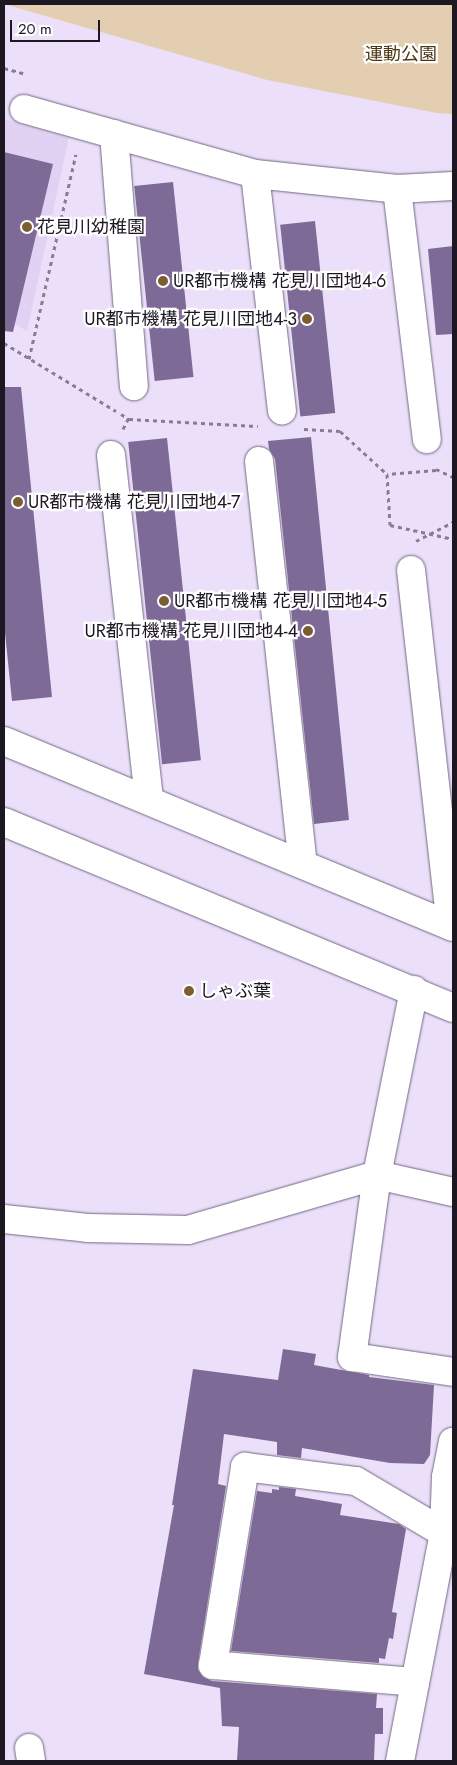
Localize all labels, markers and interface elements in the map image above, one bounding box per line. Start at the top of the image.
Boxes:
scale bar [12,10,102,42]
text: 20 m [18,18,52,40]
park label: 運動公園 [365,43,437,65]
place label: 花見川幼稚園 [37,216,145,238]
marker: 花見川幼稚園 [21,221,33,233]
place label: UR都市機構 花見川団地4-6 [173,270,386,292]
marker: UR都市機構 花見川団地4-6 [157,275,169,287]
place label: UR都市機構 花見川団地4-3 [84,308,297,330]
marker: UR都市機構 花見川団地4-3 [301,313,313,325]
place label: UR都市機構 花見川団地4-7 [28,491,240,513]
marker: UR都市機構 花見川団地4-7 [12,496,24,508]
place label: UR都市機構 花見川団地4-5 [174,590,387,612]
marker: UR都市機構 花見川団地4-5 [158,595,170,607]
place label: UR都市機構 花見川団地4-4 [84,620,298,642]
marker: UR都市機構 花見川団地4-4 [302,625,314,637]
place label: しゃぶ葉 [199,980,271,1002]
marker: しゃぶ葉 [183,985,195,997]

